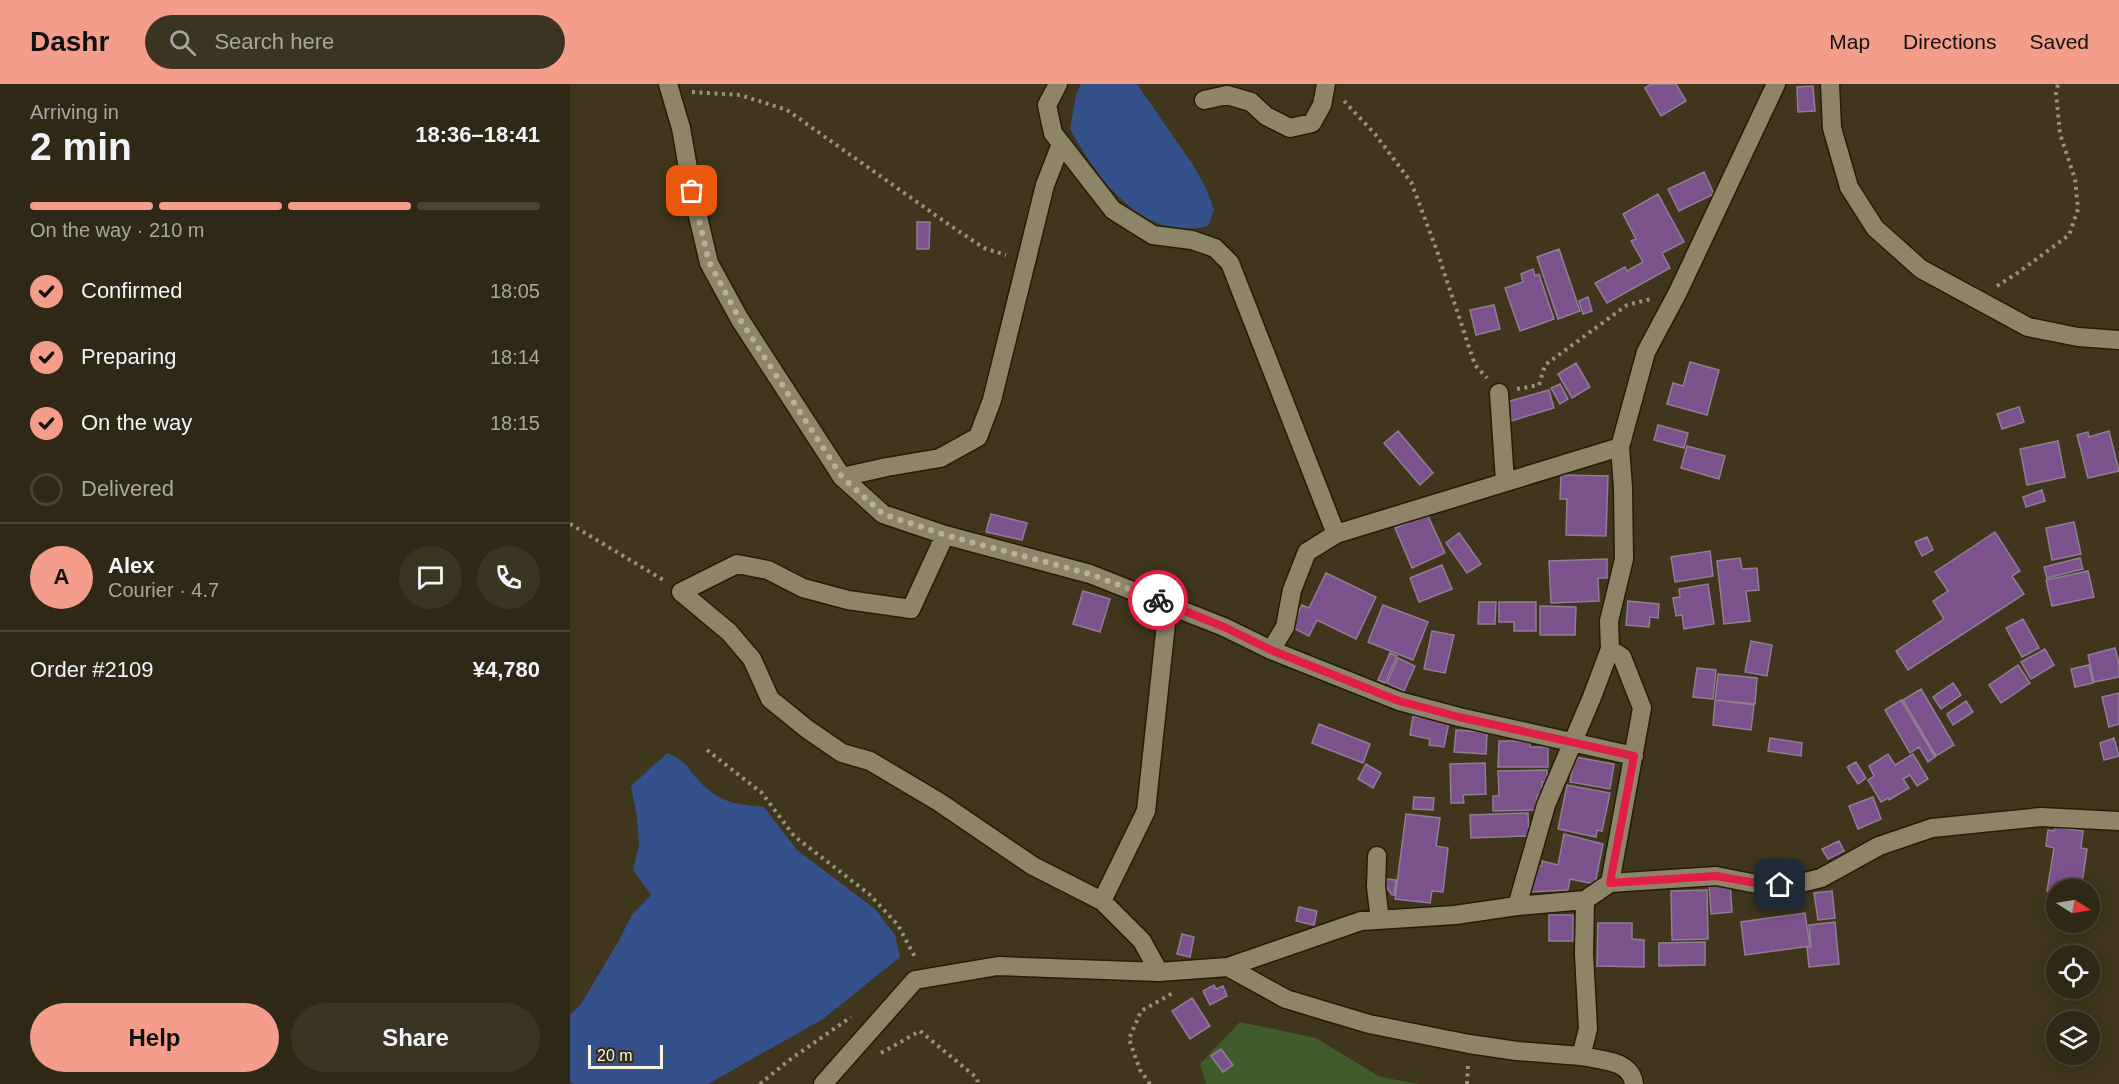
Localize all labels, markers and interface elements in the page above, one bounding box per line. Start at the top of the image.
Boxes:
search box [145,15,565,69]
text: Dashr [30,26,109,57]
icon: search [166,26,199,59]
text: Search here [214,29,334,54]
text: Map [1829,30,1870,53]
text: Directions [1903,30,1996,53]
text: Saved [2029,30,2089,53]
text: Arriving in [30,101,119,123]
text: 18:36–18:41 [415,122,540,147]
text: 2 min [30,125,132,168]
pin [666,165,717,216]
icon: bag [675,174,708,207]
text: On the way · 210 m [30,219,205,241]
icon: check [30,275,63,308]
text: Confirmed [81,278,182,303]
text: 18:05 [490,280,540,302]
icon: check [30,341,63,374]
text: Preparing [81,344,176,369]
text: 18:14 [490,346,540,368]
icon: check [30,407,63,440]
text: On the way [81,410,192,435]
text: 18:15 [490,412,540,434]
text: Delivered [81,476,174,501]
button: chat [399,546,462,609]
button: phone [477,546,540,609]
text: Alex [108,553,154,578]
text: A [54,564,69,589]
courier [1128,570,1188,630]
text: Courier · 4.7 [108,579,219,601]
icon: bike [1142,584,1175,617]
text: Order #2109 [30,657,154,682]
text: ¥4,780 [473,657,540,682]
pin [1754,859,1805,910]
icon: home [1763,868,1796,901]
north arrow [2046,879,2100,933]
map controls [2046,879,2100,1065]
button: locate [2046,945,2100,999]
button: Help [30,1003,279,1072]
button: Share [291,1003,540,1072]
button: layers [2046,1011,2100,1065]
scale bar [588,1042,663,1070]
text: 20 m [597,1047,633,1064]

